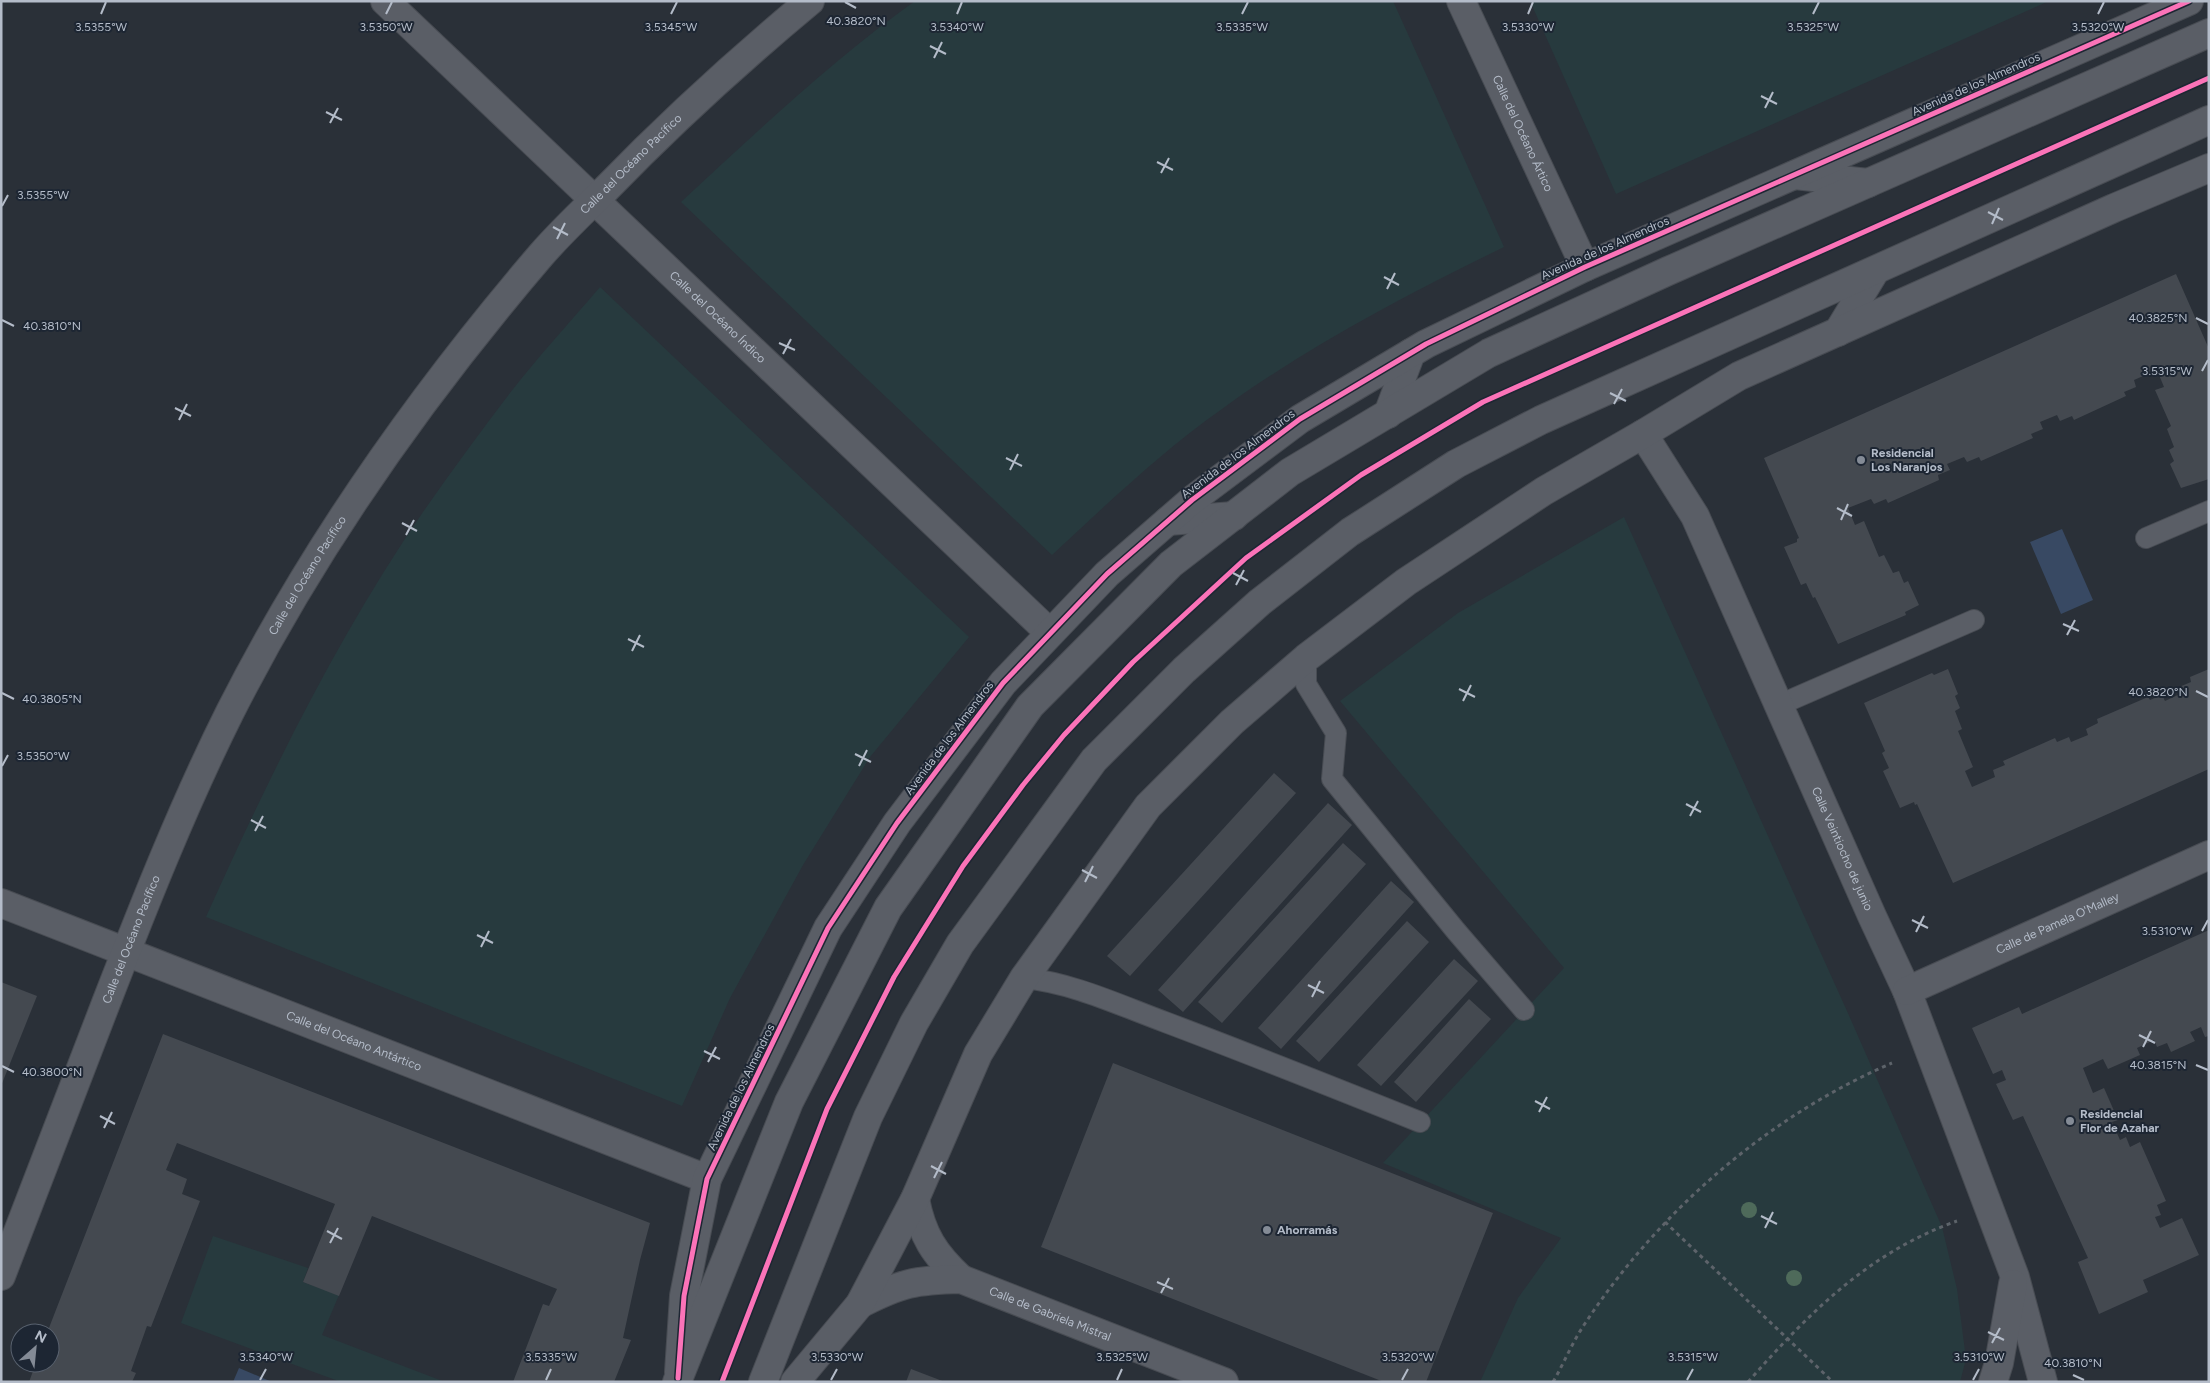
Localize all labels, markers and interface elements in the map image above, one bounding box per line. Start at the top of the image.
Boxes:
text: 40.3820°N [826,14,886,28]
text: 3.5355°W [75,20,128,34]
text: 3.5350°W [360,20,413,34]
text: 3.5345°W [645,20,698,34]
text: 3.5340°W [930,20,984,34]
text: 3.5335°W [1216,20,1268,34]
text: 3.5330°W [1502,20,1555,34]
text: 3.5325°W [1787,20,1839,34]
text: 3.5320°W [2072,20,2125,34]
street label: Avenida de los Almendros [1910,49,2043,119]
street label: Calle del Océano Ártico [1490,73,1556,194]
street label: Calle del Océano Pacífico [577,111,685,217]
text: 3.5355°W [17,188,70,202]
street label: Avenida de los Almendros [1539,213,1672,283]
street label: Calle del Océano Índico [667,268,769,366]
text: 40.3825°N [2129,311,2187,325]
text: 40.3810°N [23,319,81,333]
text: 3.5315°W [2142,364,2193,378]
street label: Avenida de los Almendros [1178,406,1298,501]
place label: Residencial Los Naranjos [1871,446,1943,474]
marker: Residencial Los Naranjos [1855,454,1867,466]
street label: Calle del Océano Pacífico [266,513,349,637]
street label: Avenida de los Almendros [902,678,997,798]
text: 40.3820°N [2128,685,2188,699]
text: 40.3805°N [22,692,82,706]
text: 3.5350°W [17,749,70,763]
street label: Calle Veintiocho de junio [1809,785,1876,913]
street label: Calle del Océano Pacífico [99,873,163,1006]
street label: Calle de Pamela O'Malley [1994,889,2122,957]
text: 3.5310°W [2141,924,2193,938]
street label: Calle del Océano Antártico [284,1008,424,1074]
street label: Avenida de los Almendros [704,1021,778,1152]
text: 40.3815°N [2129,1058,2187,1072]
text: 40.3800°N [22,1065,82,1079]
place label: Residencial Flor de Azahar [2080,1107,2160,1135]
marker: Residencial Flor de Azahar [2064,1115,2076,1127]
place label: Ahorramás [1277,1223,1338,1237]
marker: Ahorramás [1261,1224,1273,1236]
street label: Calle de Gabriela Mistral [987,1284,1113,1344]
north arrow [10,1323,60,1373]
text: N [32,1327,49,1347]
text: 3.5340°W [239,1350,293,1364]
text: 3.5335°W [525,1350,577,1364]
text: 3.5330°W [811,1350,864,1364]
text: 3.5325°W [1096,1350,1148,1364]
text: 3.5320°W [1382,1350,1435,1364]
text: 3.5315°W [1668,1350,1719,1364]
text: 3.5310°W [1953,1350,2005,1364]
text: 40.3810°N [2044,1356,2102,1370]

